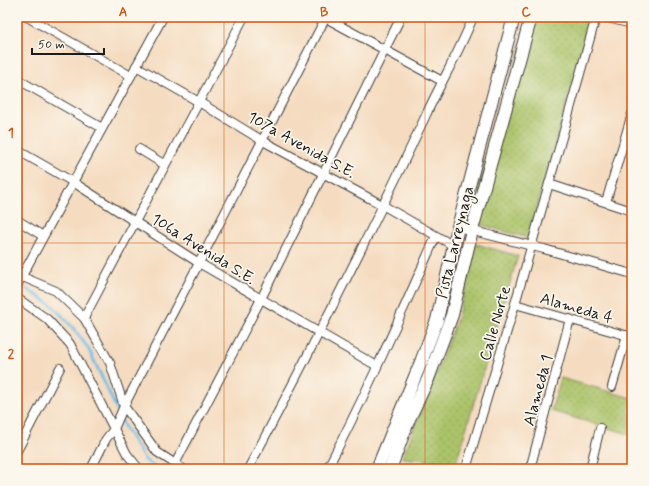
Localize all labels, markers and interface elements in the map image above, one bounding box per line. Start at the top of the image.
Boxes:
text: A [119,4,127,21]
text: B [320,4,329,21]
text: C [521,4,531,21]
scale bar [32,30,104,56]
text: 50 m [38,37,65,53]
street label: 107a Avenida S.E. [243,107,359,184]
text: 1 [8,125,14,142]
street label: Pista Larreynaga [431,184,481,301]
street label: 106a Avenida S.E. [147,209,259,290]
street label: Calle Norte [475,283,516,363]
street label: Alameda 4 [538,288,616,329]
text: 2 [8,346,15,363]
street label: Alameda 1 [519,352,558,428]

